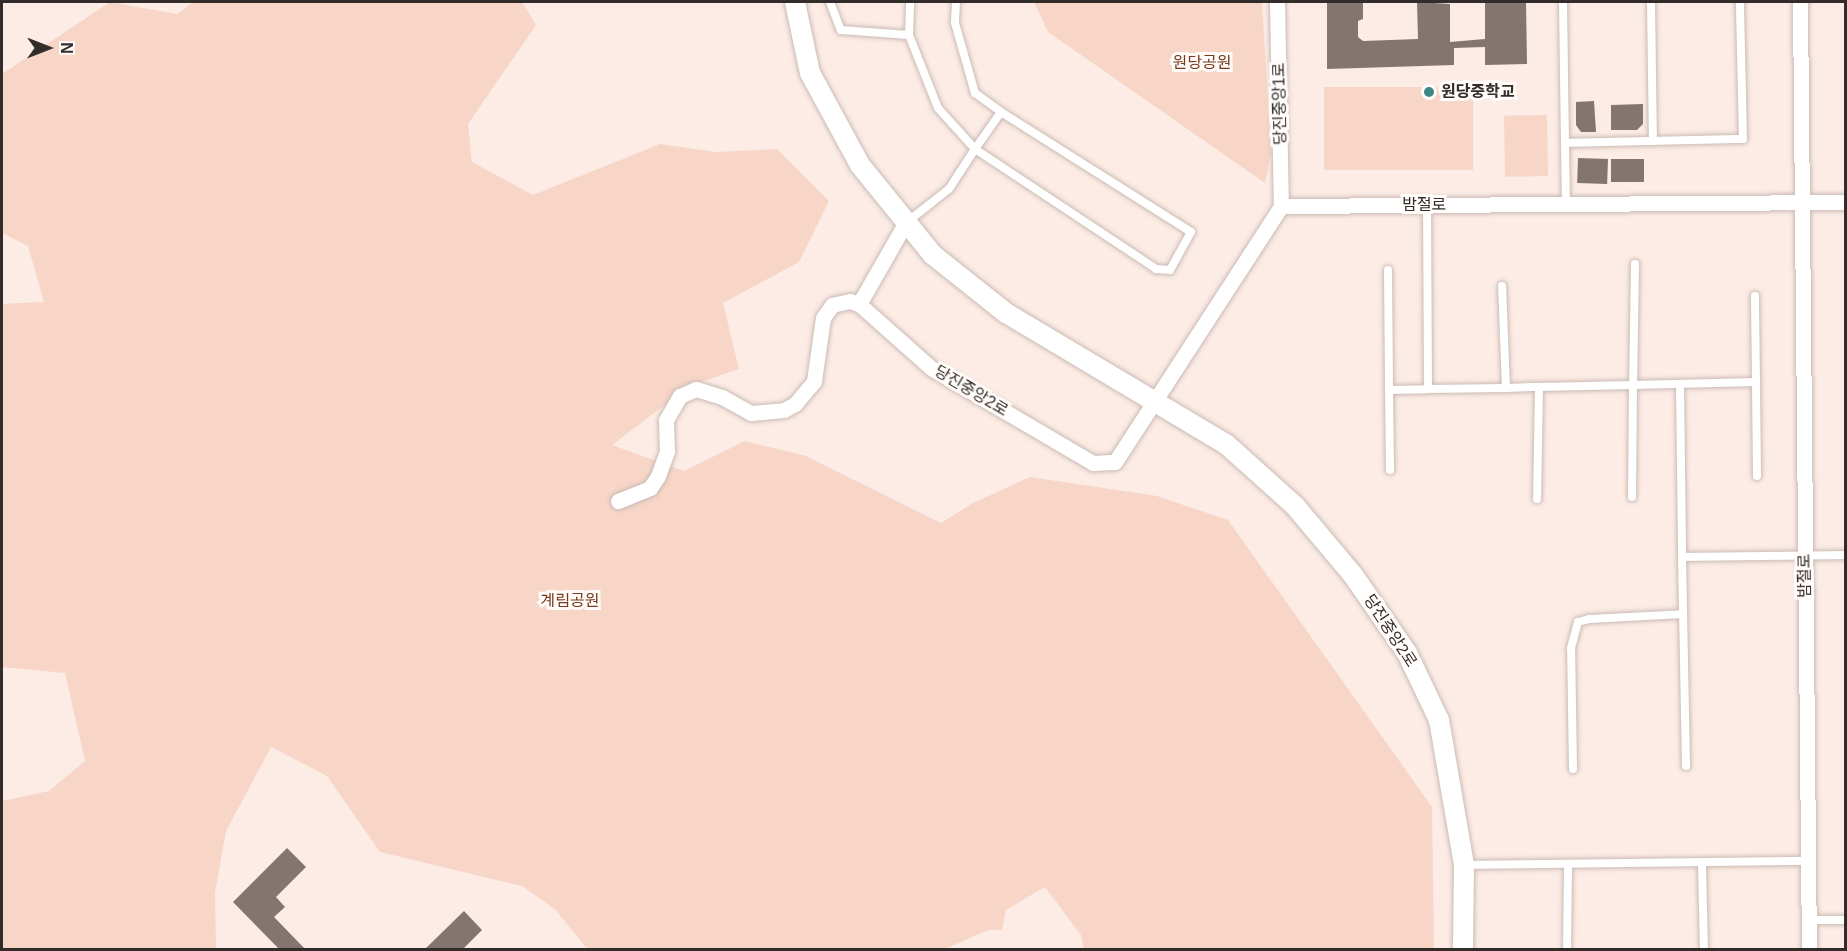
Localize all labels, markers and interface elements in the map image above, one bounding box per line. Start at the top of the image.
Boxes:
north arrow [18,18,78,78]
text: N [58,42,75,54]
park label: 원당공원 [1173,53,1231,73]
street label: 당진중앙1로 [1270,63,1290,145]
place label: 원당중학교 [1441,82,1515,102]
marker: 원당중학교 [1422,85,1436,99]
street label: 밤절로 [1402,195,1446,215]
street label: 당진중앙2로 [931,362,1011,420]
street label: 밤절로 [1795,554,1815,598]
park label: 계림공원 [541,591,599,611]
street label: 당진중앙2로 [1359,591,1421,671]

